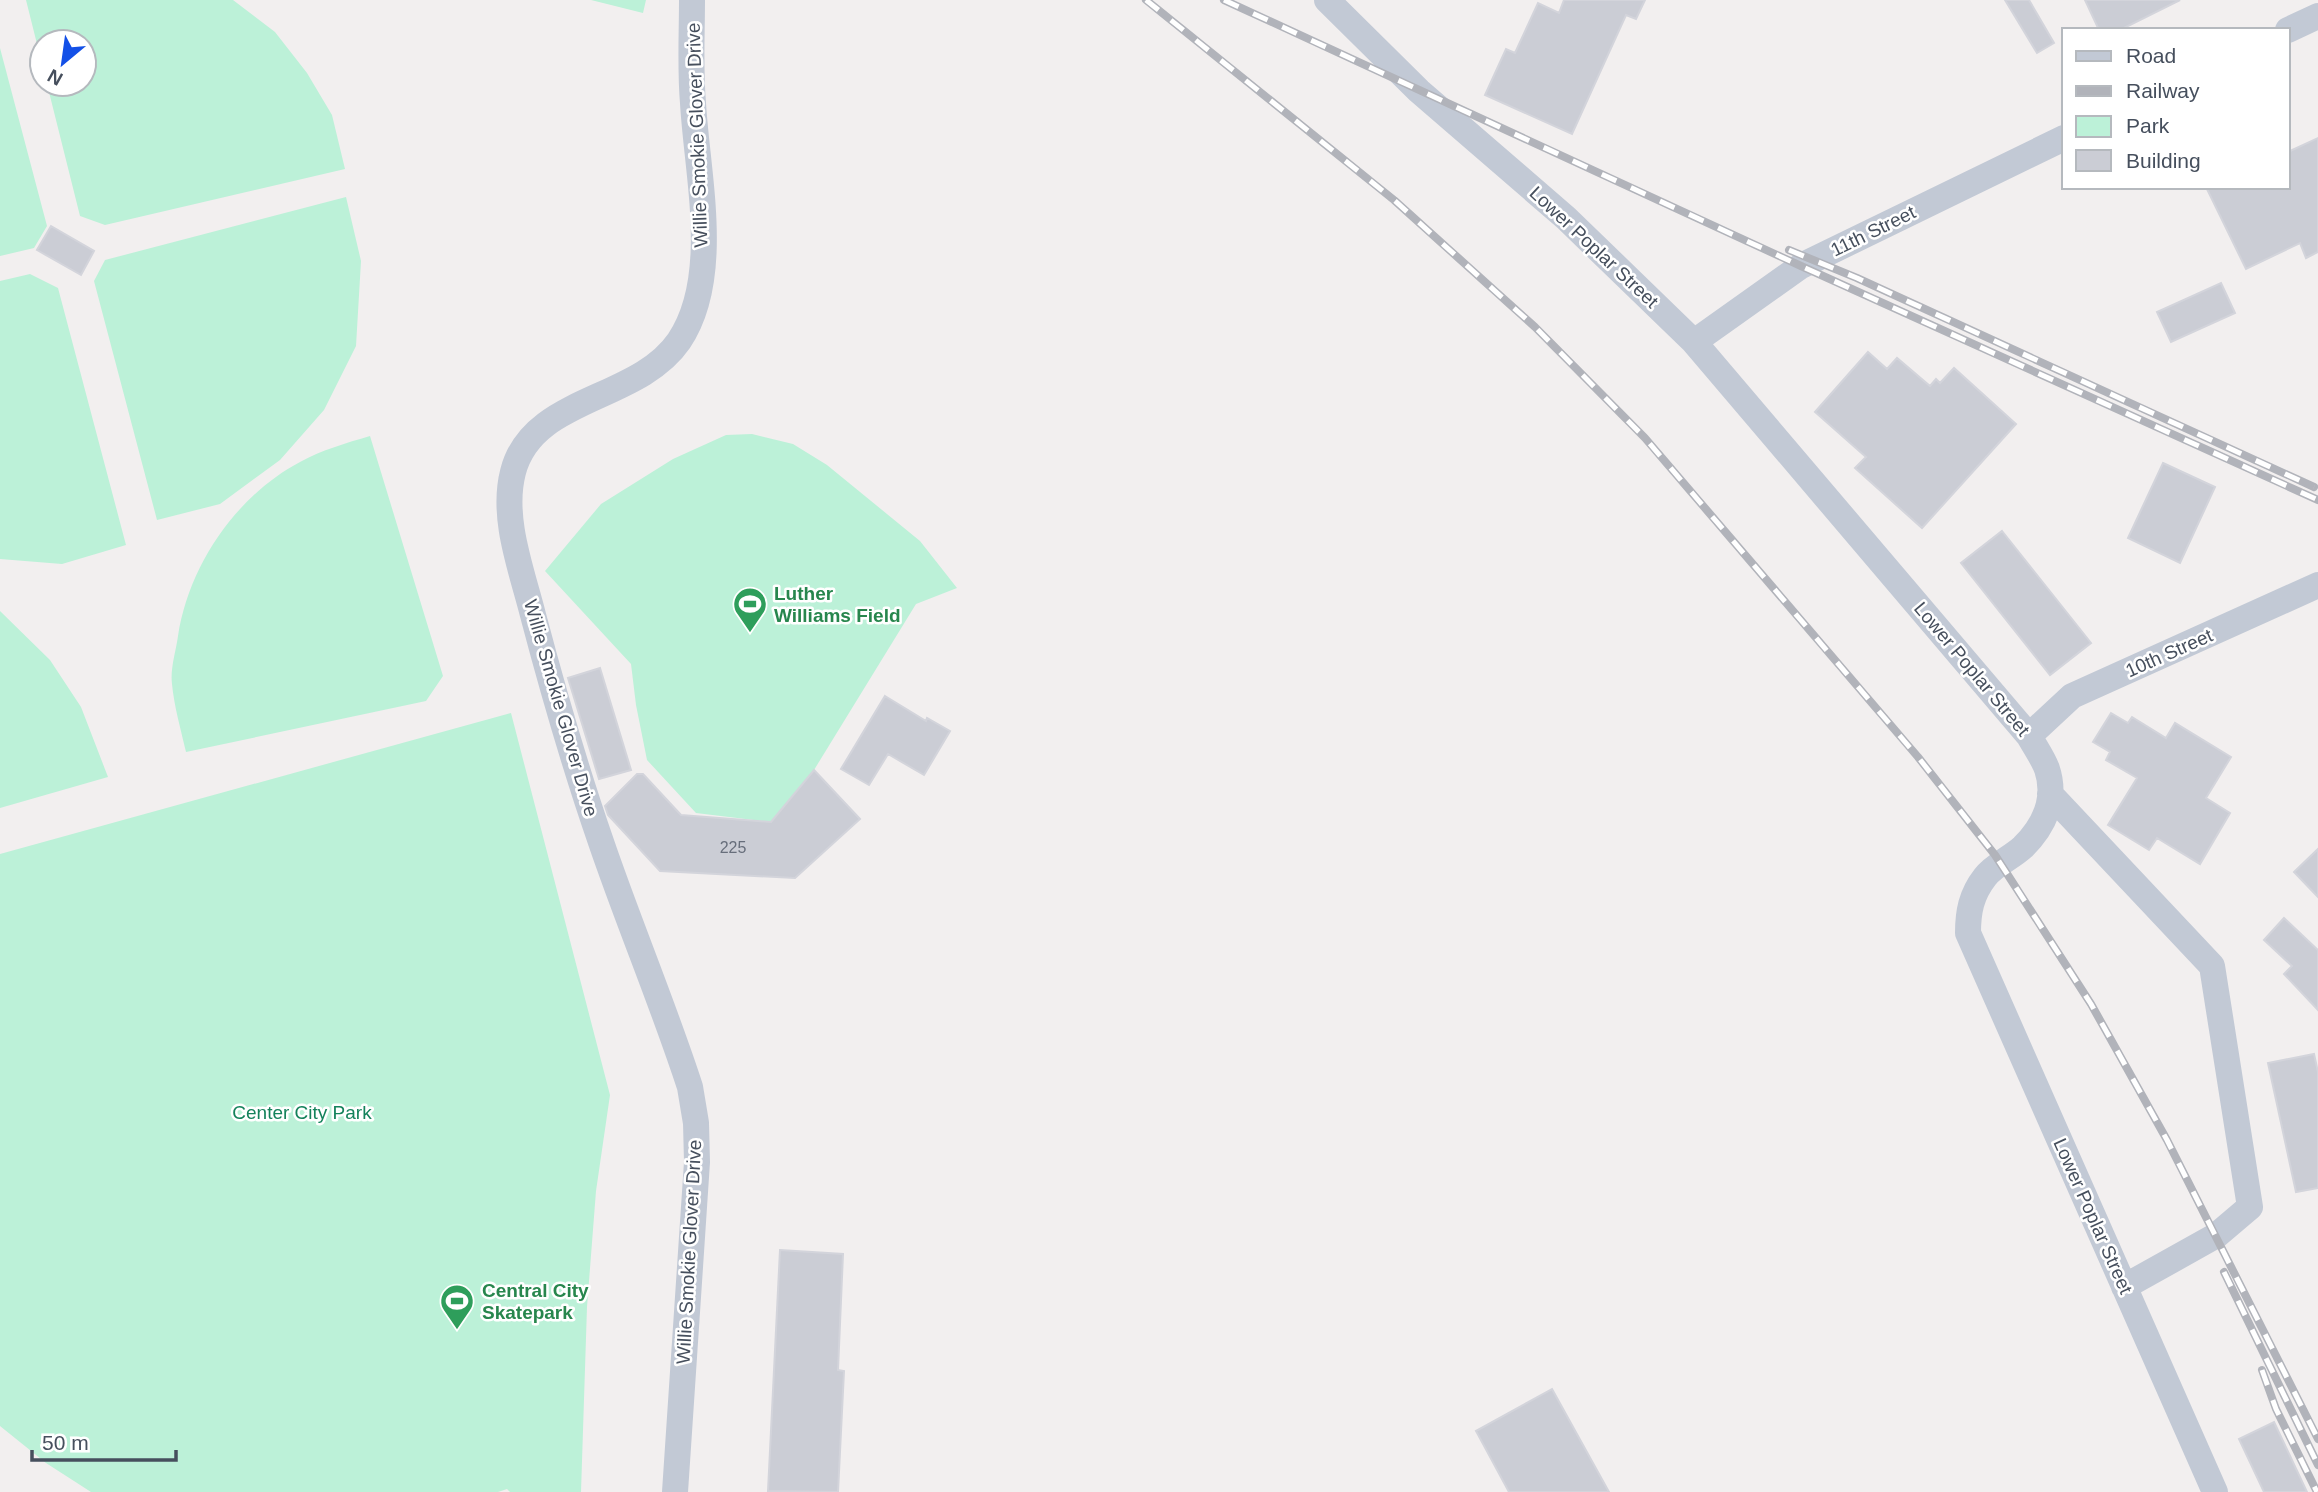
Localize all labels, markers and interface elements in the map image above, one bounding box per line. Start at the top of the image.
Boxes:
street label: Willie Smokie Glover Drive [683,22,711,248]
north arrow [28,28,98,98]
legend [2062,28,2290,189]
text: Road [2126,44,2176,67]
text: N [44,65,66,90]
text: Railway [2126,79,2200,102]
text: Park [2126,114,2170,137]
text: Building [2126,149,2201,172]
street label: Lower Poplar Street [1525,182,1663,312]
street label: 11th Street [1827,201,1919,261]
place label: Luther Williams Field [774,583,901,626]
sports icon: Luther Williams Field [731,585,769,634]
street label: Willie Smokie Glover Drive [520,597,602,819]
street label: Lower Poplar Street [1910,598,2034,741]
street label: 10th Street [2122,624,2216,681]
house number: 225 [720,839,746,856]
park label: Center City Park [232,1102,372,1123]
street label: Lower Poplar Street [2049,1135,2137,1298]
street label: Willie Smokie Glover Drive [673,1139,705,1365]
place label: Central City Skatepark [482,1280,589,1323]
sports icon: Central City Skatepark [438,1282,476,1331]
scale bar [32,1418,175,1462]
text: 50 m [42,1431,89,1454]

